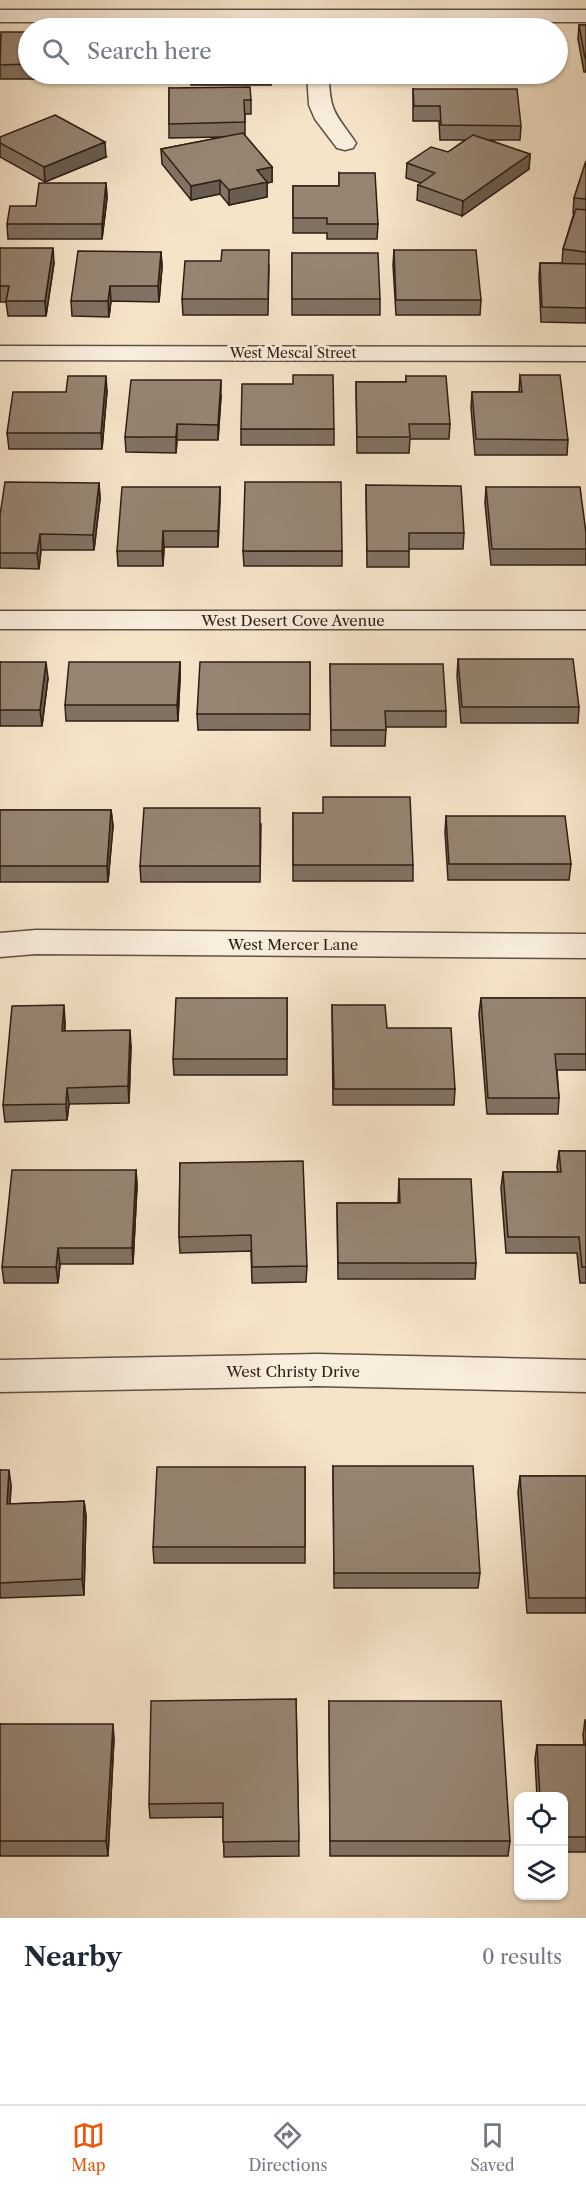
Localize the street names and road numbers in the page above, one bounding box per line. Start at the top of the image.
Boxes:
street label: West Mescal Street [229,344,356,362]
street label: West Desert Cove Avenue [200,611,385,630]
street label: West Mercer Lane [227,935,358,954]
street label: West Christy Drive [225,1362,360,1381]

